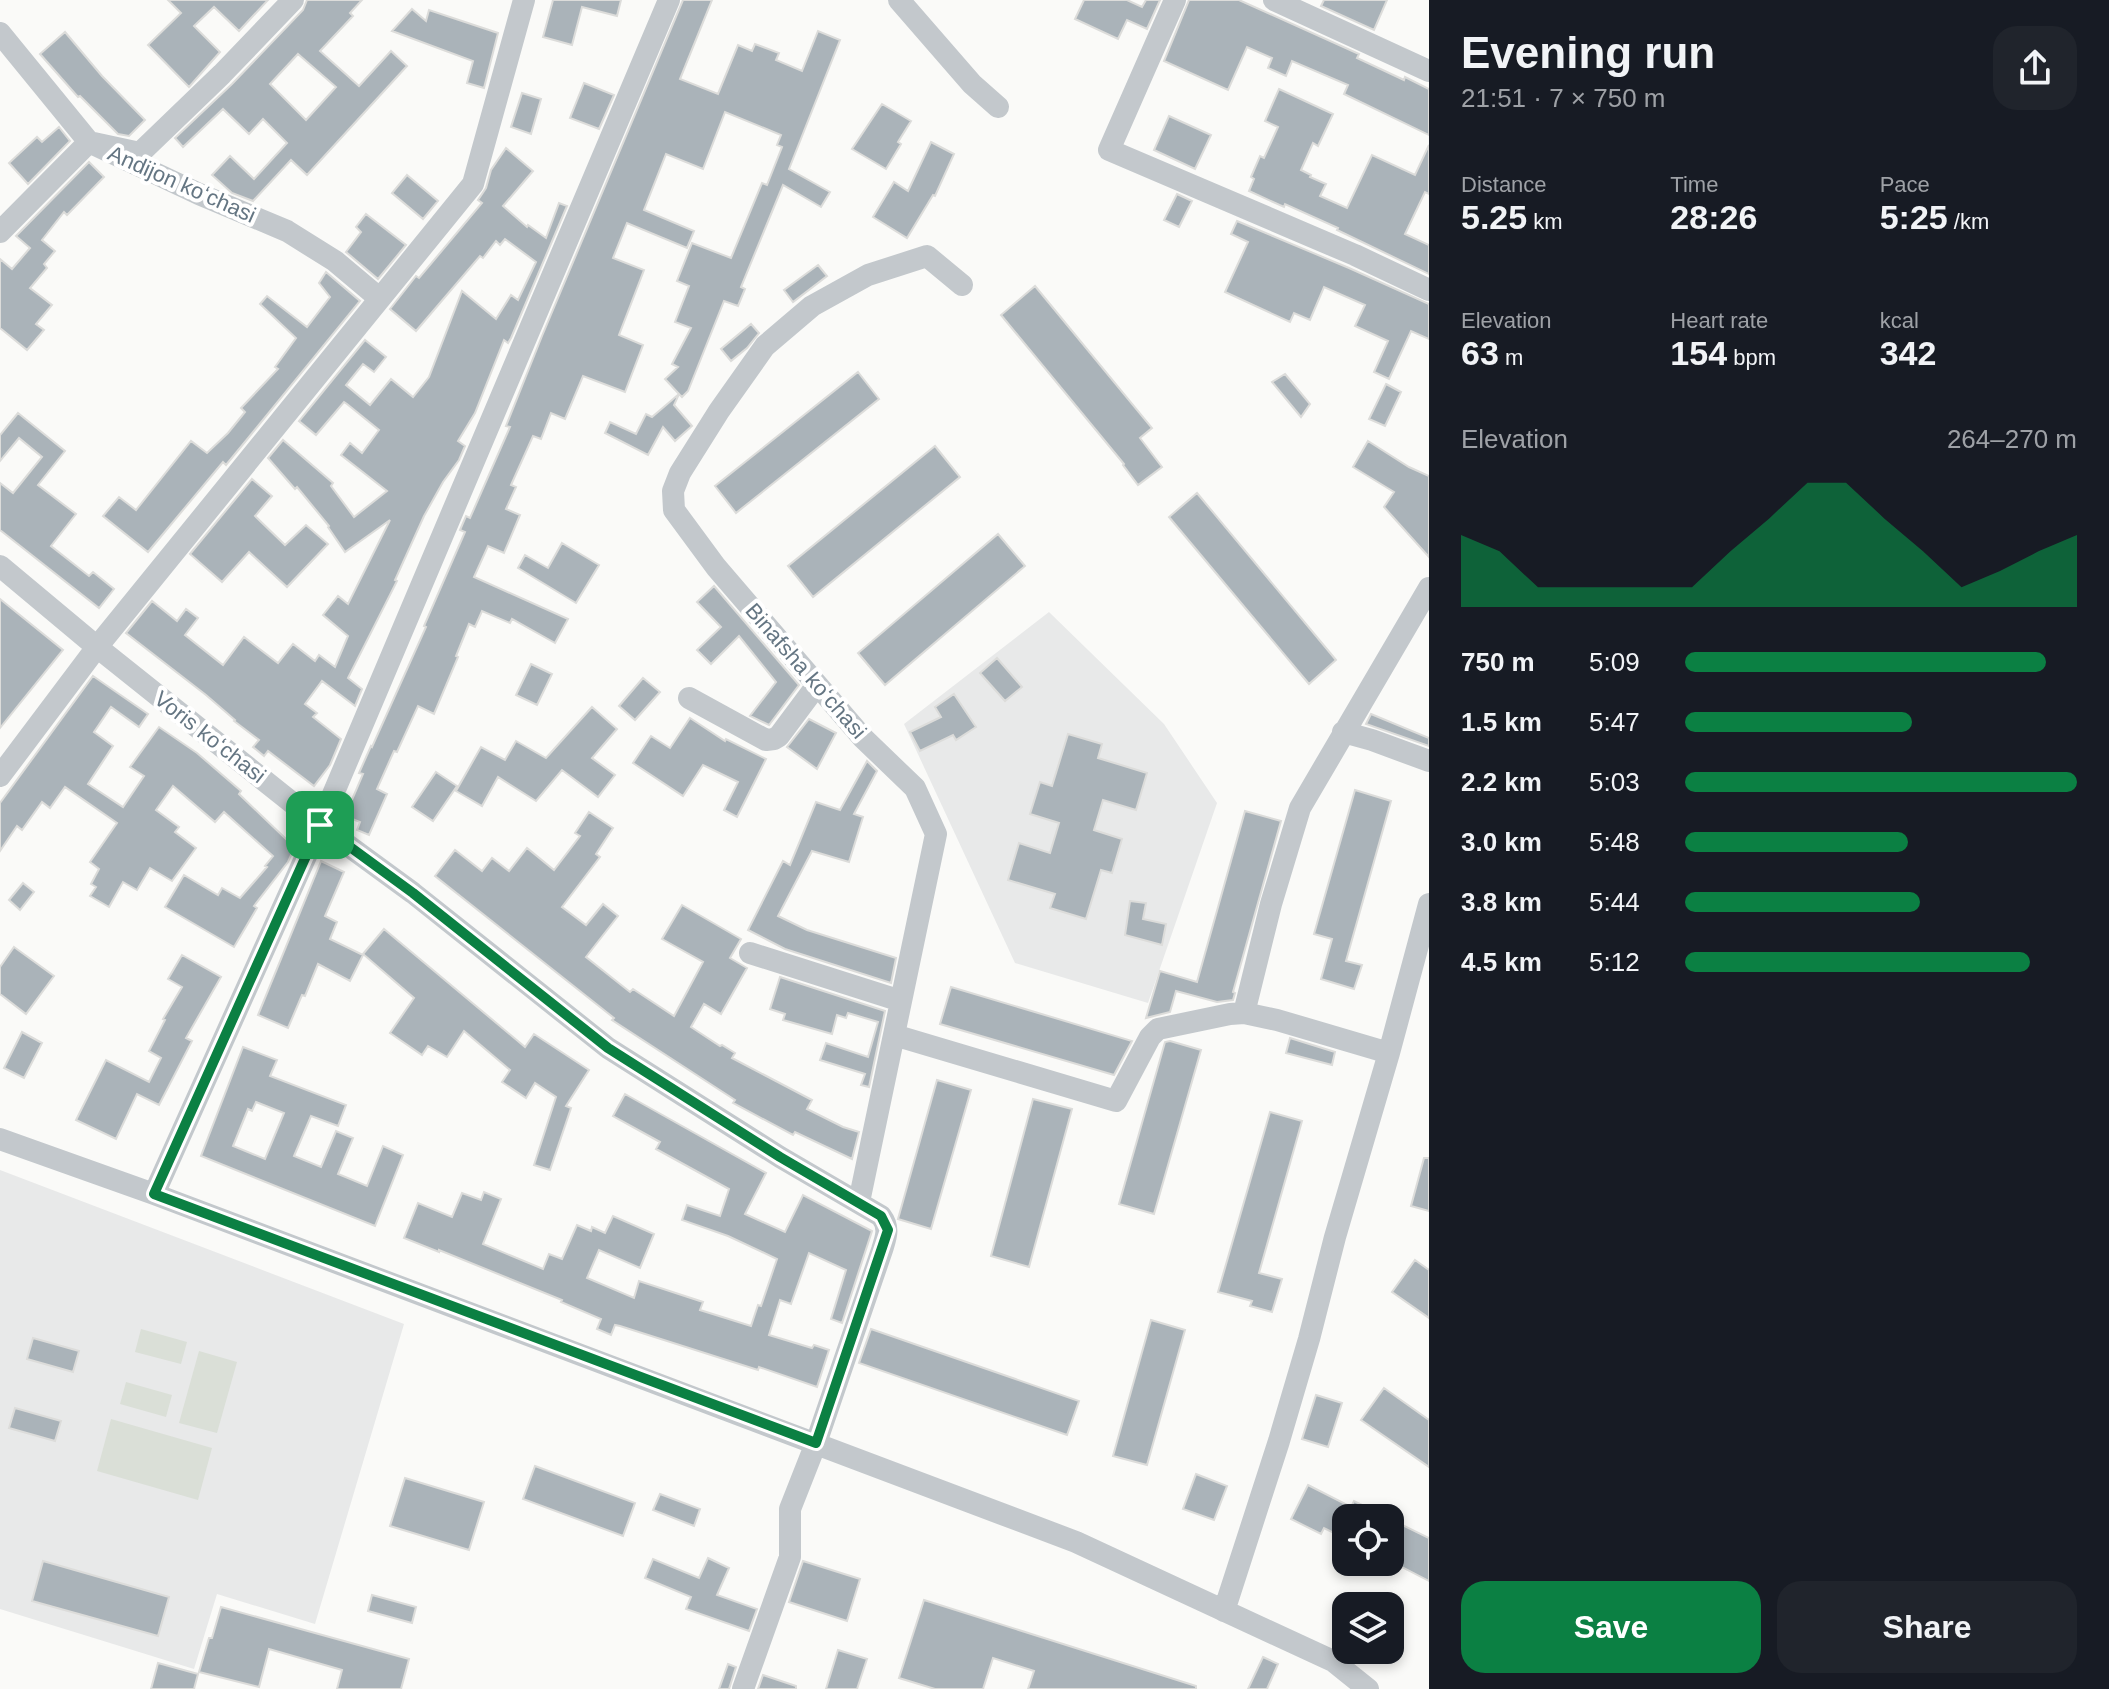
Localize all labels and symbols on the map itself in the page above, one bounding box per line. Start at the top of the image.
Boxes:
street label: Andijon koʻchasi [104,140,260,228]
street label: Binafsha koʻchasi [740,598,872,744]
street label: Voris koʻchasi [149,686,271,788]
pin [286,791,354,859]

